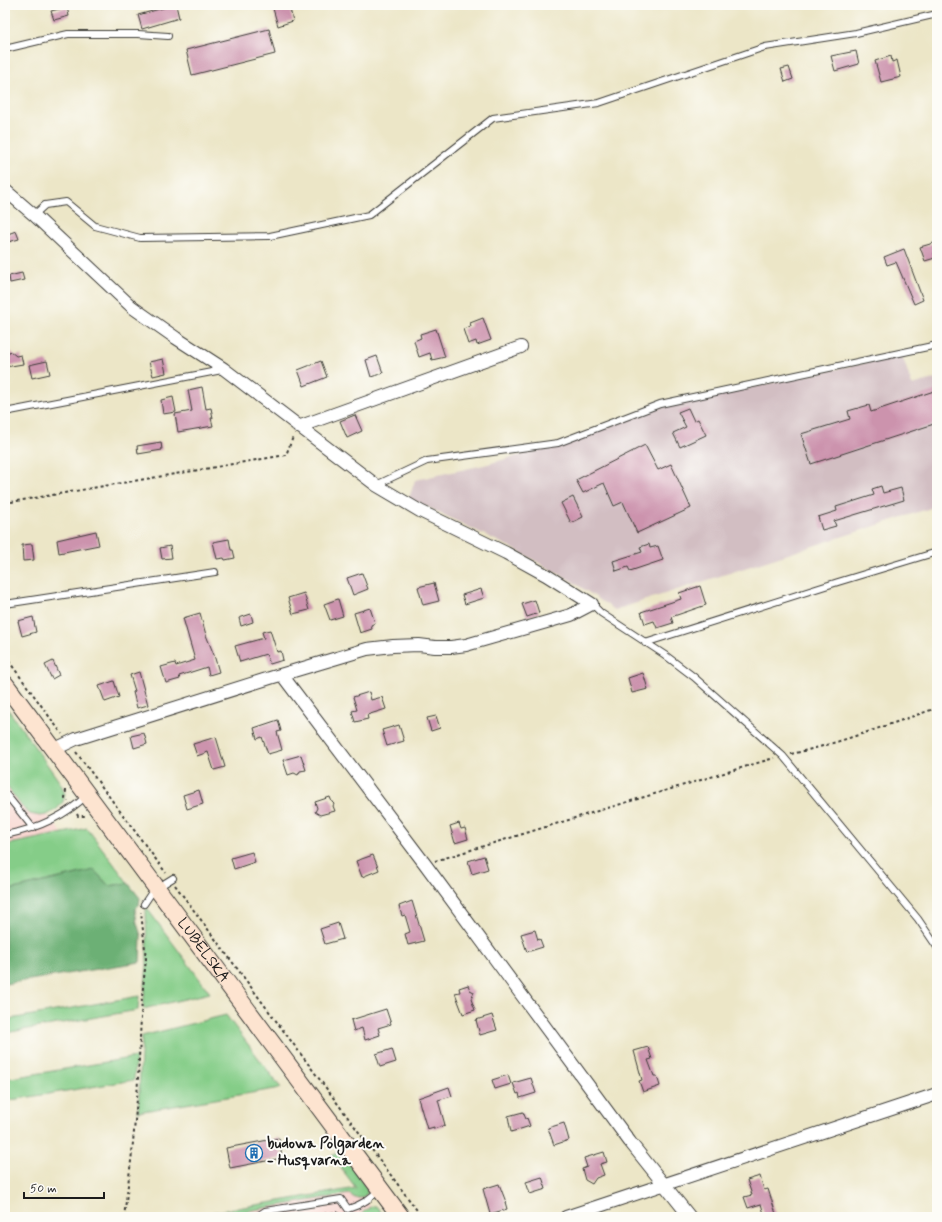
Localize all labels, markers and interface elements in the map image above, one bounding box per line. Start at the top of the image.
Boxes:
street label: LUBELSKA [172,914,234,987]
place label: budowa Polgarden - Husqvarna [267,1134,385,1171]
building icon: budowa Polgarden - Husqvarna [244,1143,264,1163]
scale bar [24,1174,104,1200]
text: 50 m [30,1181,57,1197]

